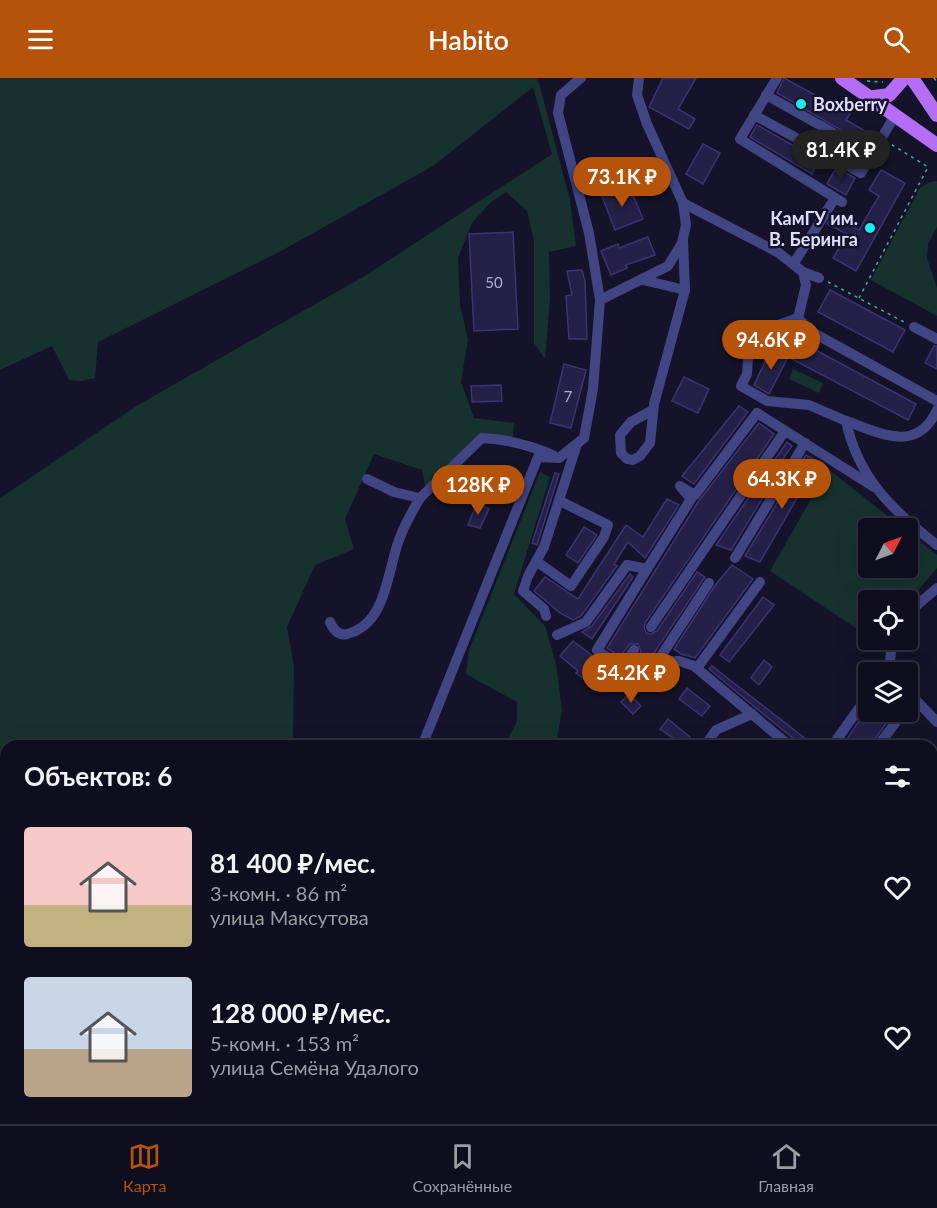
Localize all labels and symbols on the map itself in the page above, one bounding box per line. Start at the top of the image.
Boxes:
place label: Boxberry [813,93,887,115]
marker: Boxberry [794,97,808,111]
pin: 81.4K ₽ [786,130,896,181]
pin: 73.1K ₽ [567,157,677,208]
place label: КамГУ им. В. Беринга [769,207,858,250]
marker: КамГУ им. В. Беринга [863,221,877,235]
house number: 50 [485,273,503,291]
pin: 94.6K ₽ [716,320,826,371]
house number: 7 [564,387,573,405]
pin: 64.3K ₽ [727,459,837,510]
pin: 128K ₽ [429,465,527,516]
north arrow [858,518,918,578]
pin: 54.2K ₽ [576,653,686,704]

